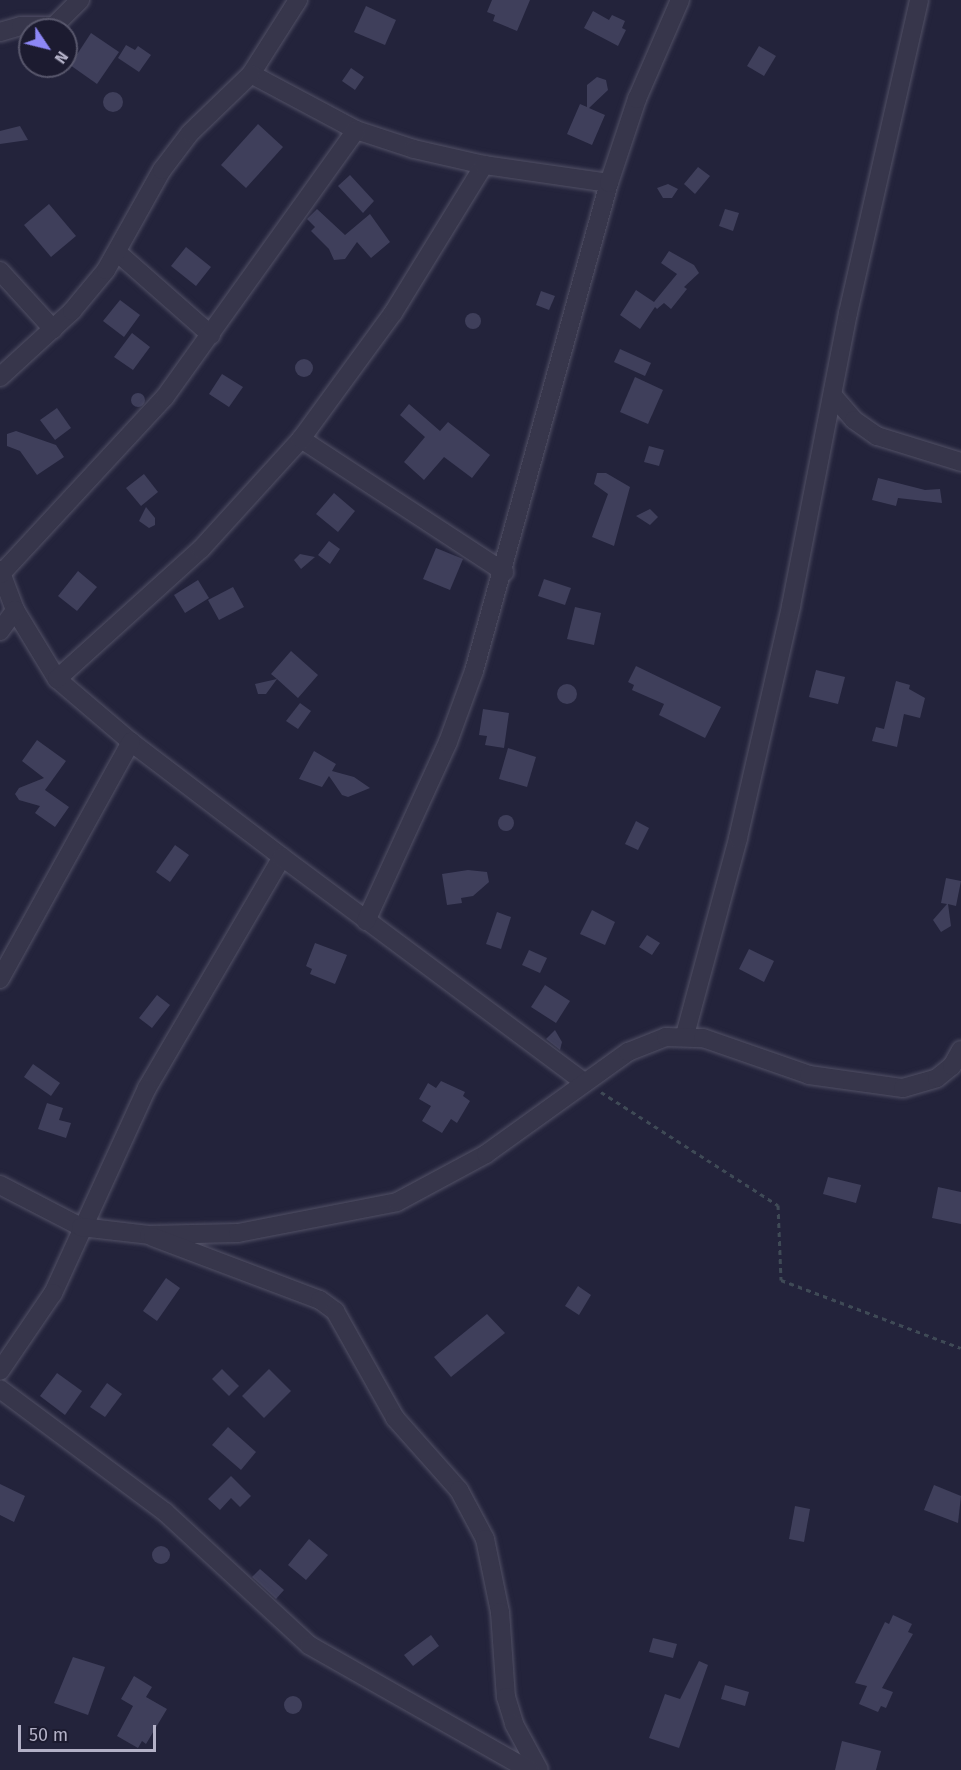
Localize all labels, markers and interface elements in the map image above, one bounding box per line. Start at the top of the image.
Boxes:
north arrow [18,18,78,78]
text: N [51,48,72,67]
scale bar [21,1713,159,1751]
text: 50 m [29,1724,68,1746]

